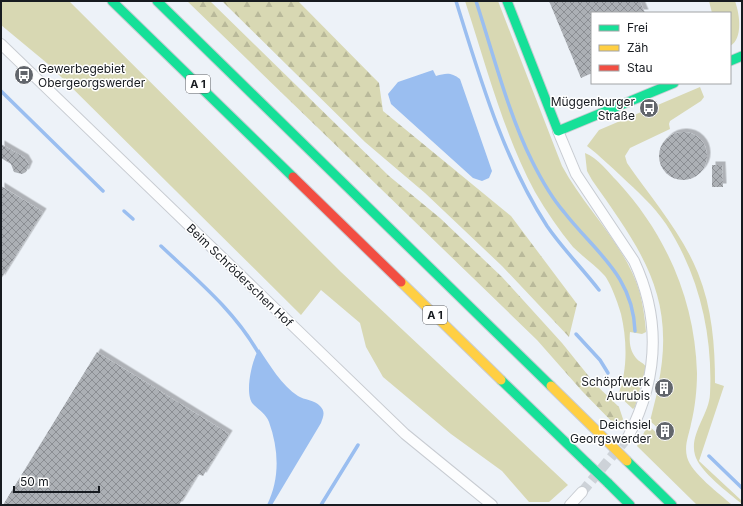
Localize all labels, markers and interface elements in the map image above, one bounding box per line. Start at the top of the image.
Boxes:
legend [591,12,731,84]
text: Frei [627,20,648,35]
text: Zäh [627,40,648,55]
text: Stau [627,60,653,75]
place label: Gewerbegebiet Obergeorgswerder [38,61,146,90]
bus stop icon: Gewerbegebiet Obergeorgswerder [13,64,35,86]
road number: A 1 [186,75,210,93]
place label: Müggenburger Straße [551,94,635,123]
bus stop icon: Müggenburger Straße [638,97,660,119]
street label: Beim Schröderschen Hof [184,220,297,330]
road number: A 1 [423,306,447,324]
place label: Schöpfwerk Aurubis [581,374,650,403]
building icon: Schöpfwerk Aurubis [653,377,675,399]
place label: Deichsiel Georgswerder [570,417,651,446]
building icon: Deichsiel Georgswerder [654,420,676,442]
scale bar [14,468,99,494]
text: 50 m [20,474,49,489]

